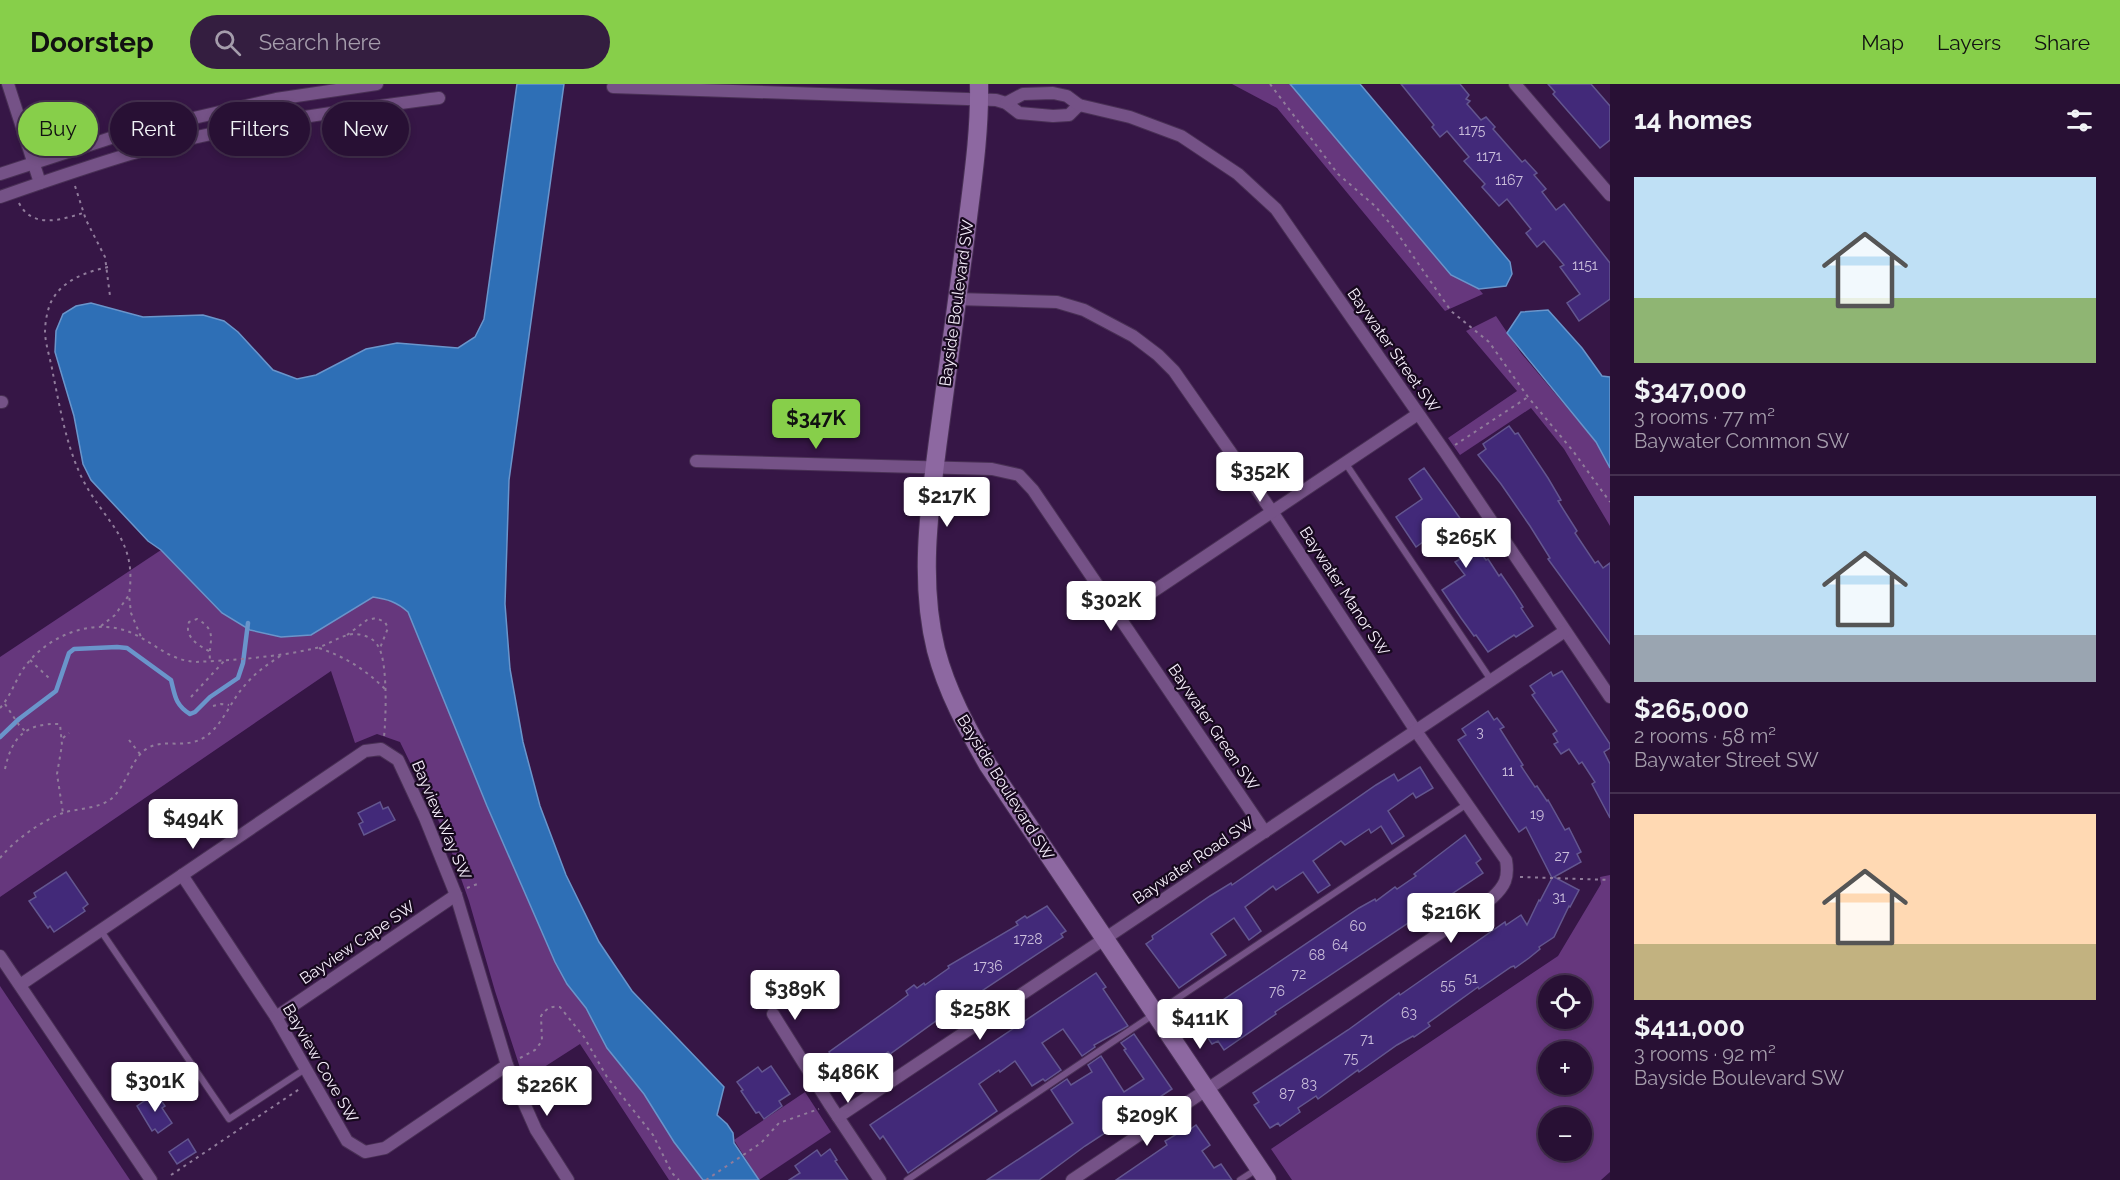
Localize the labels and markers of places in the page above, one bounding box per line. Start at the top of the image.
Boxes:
pin: $347K [774,399,858,450]
pin: $352K [1218,452,1302,503]
pin: $217K [905,477,989,528]
pin: $265K [1424,518,1508,569]
pin: $302K [1069,581,1153,632]
pin: $494K [151,799,235,850]
pin: $216K [1409,893,1493,944]
pin: $389K [753,970,837,1021]
pin: $258K [938,990,1022,1041]
pin: $411K [1158,999,1242,1050]
pin: $486K [806,1053,890,1104]
pin: $301K [113,1062,197,1113]
pin: $226K [505,1066,589,1117]
pin: $209K [1105,1096,1189,1147]

